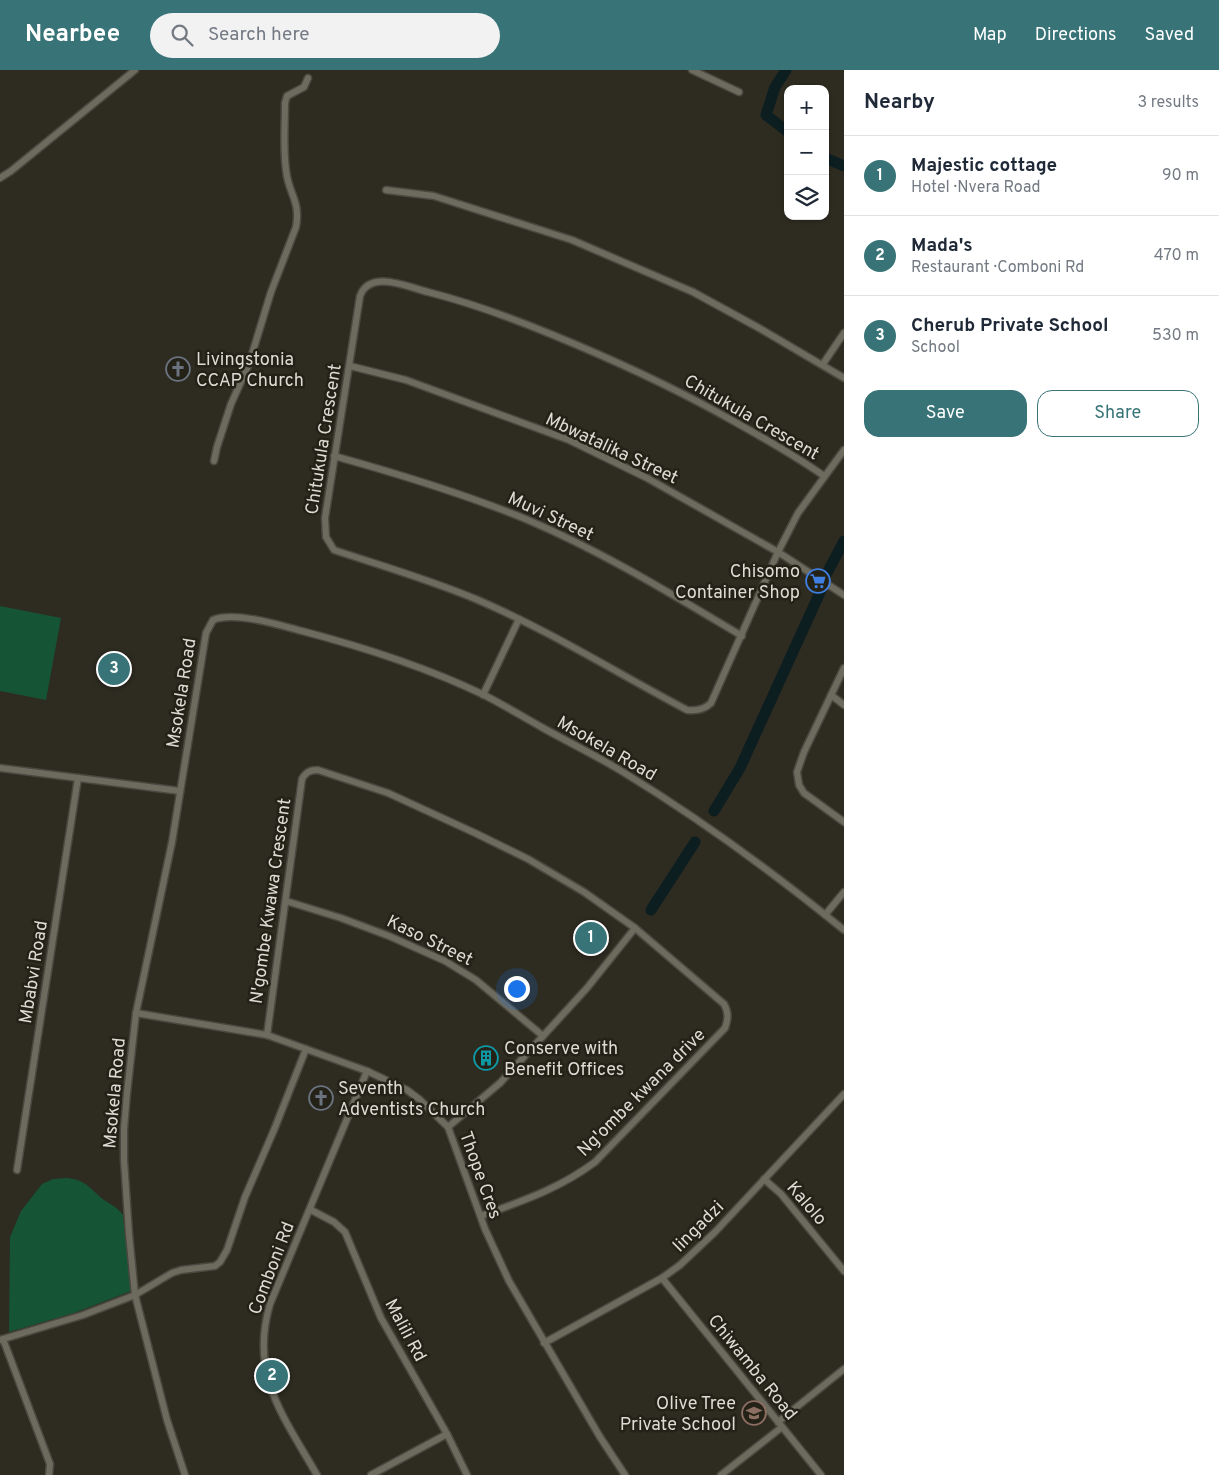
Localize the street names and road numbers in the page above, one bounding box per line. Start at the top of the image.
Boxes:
street label: Chitukula Crescent [301,362,348,516]
street label: Chitukula Crescent [680,370,823,466]
street label: Mbwatalika Street [541,408,682,490]
street label: Muvi Street [504,487,597,547]
street label: Msokela Road [162,637,203,750]
street label: Msokela Road [552,712,660,787]
street label: N'gombe Kwawa Crescent [246,797,297,1006]
street label: Kaso Street [382,911,476,972]
street label: Mbabvi Road [15,919,54,1025]
street label: Ng'ombe kwana drive [573,1024,711,1162]
street label: Msokela Road [99,1037,132,1150]
street label: Thope Cres [453,1129,506,1222]
street label: Kalolo [781,1177,831,1231]
street label: lingadzi [668,1196,730,1258]
street label: Comboni Rd [244,1219,301,1318]
street label: Malili Rd [379,1295,431,1366]
street label: Chiwamba Road [702,1310,802,1426]

